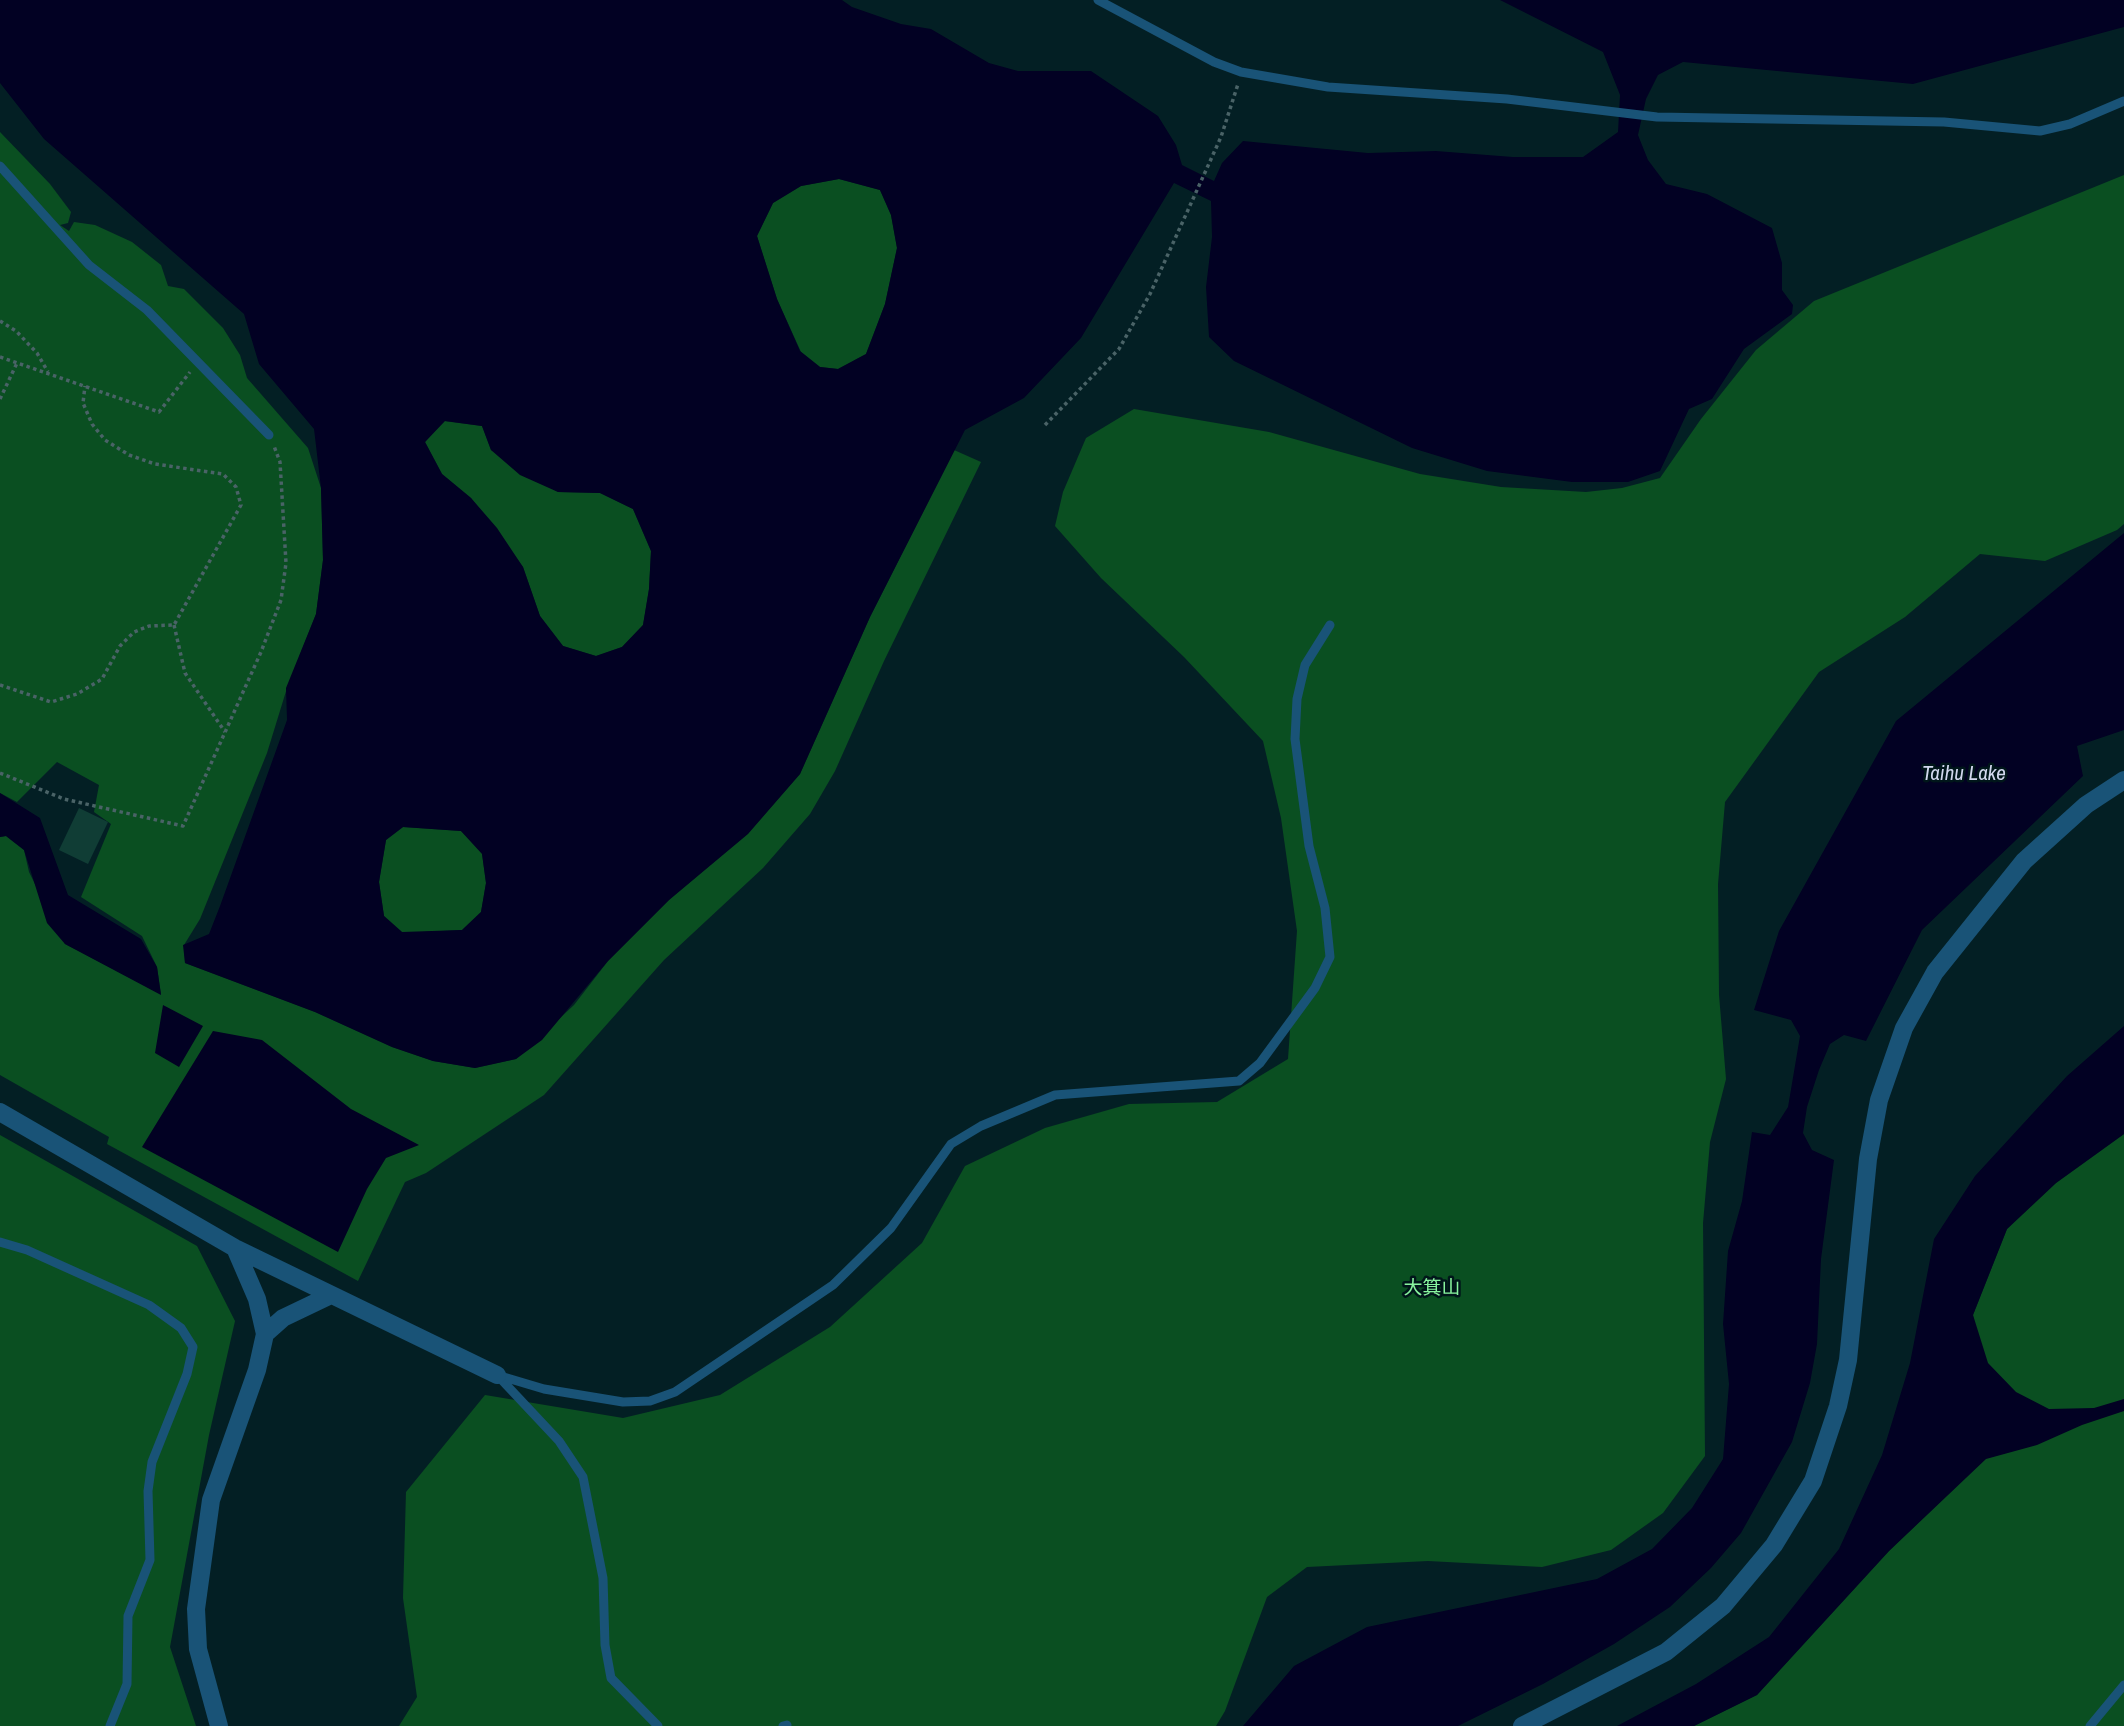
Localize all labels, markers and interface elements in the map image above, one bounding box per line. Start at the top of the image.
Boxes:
water label: Taihu Lake [1922,761,2006,787]
park label: 大箕山 [1404,1278,1460,1300]

